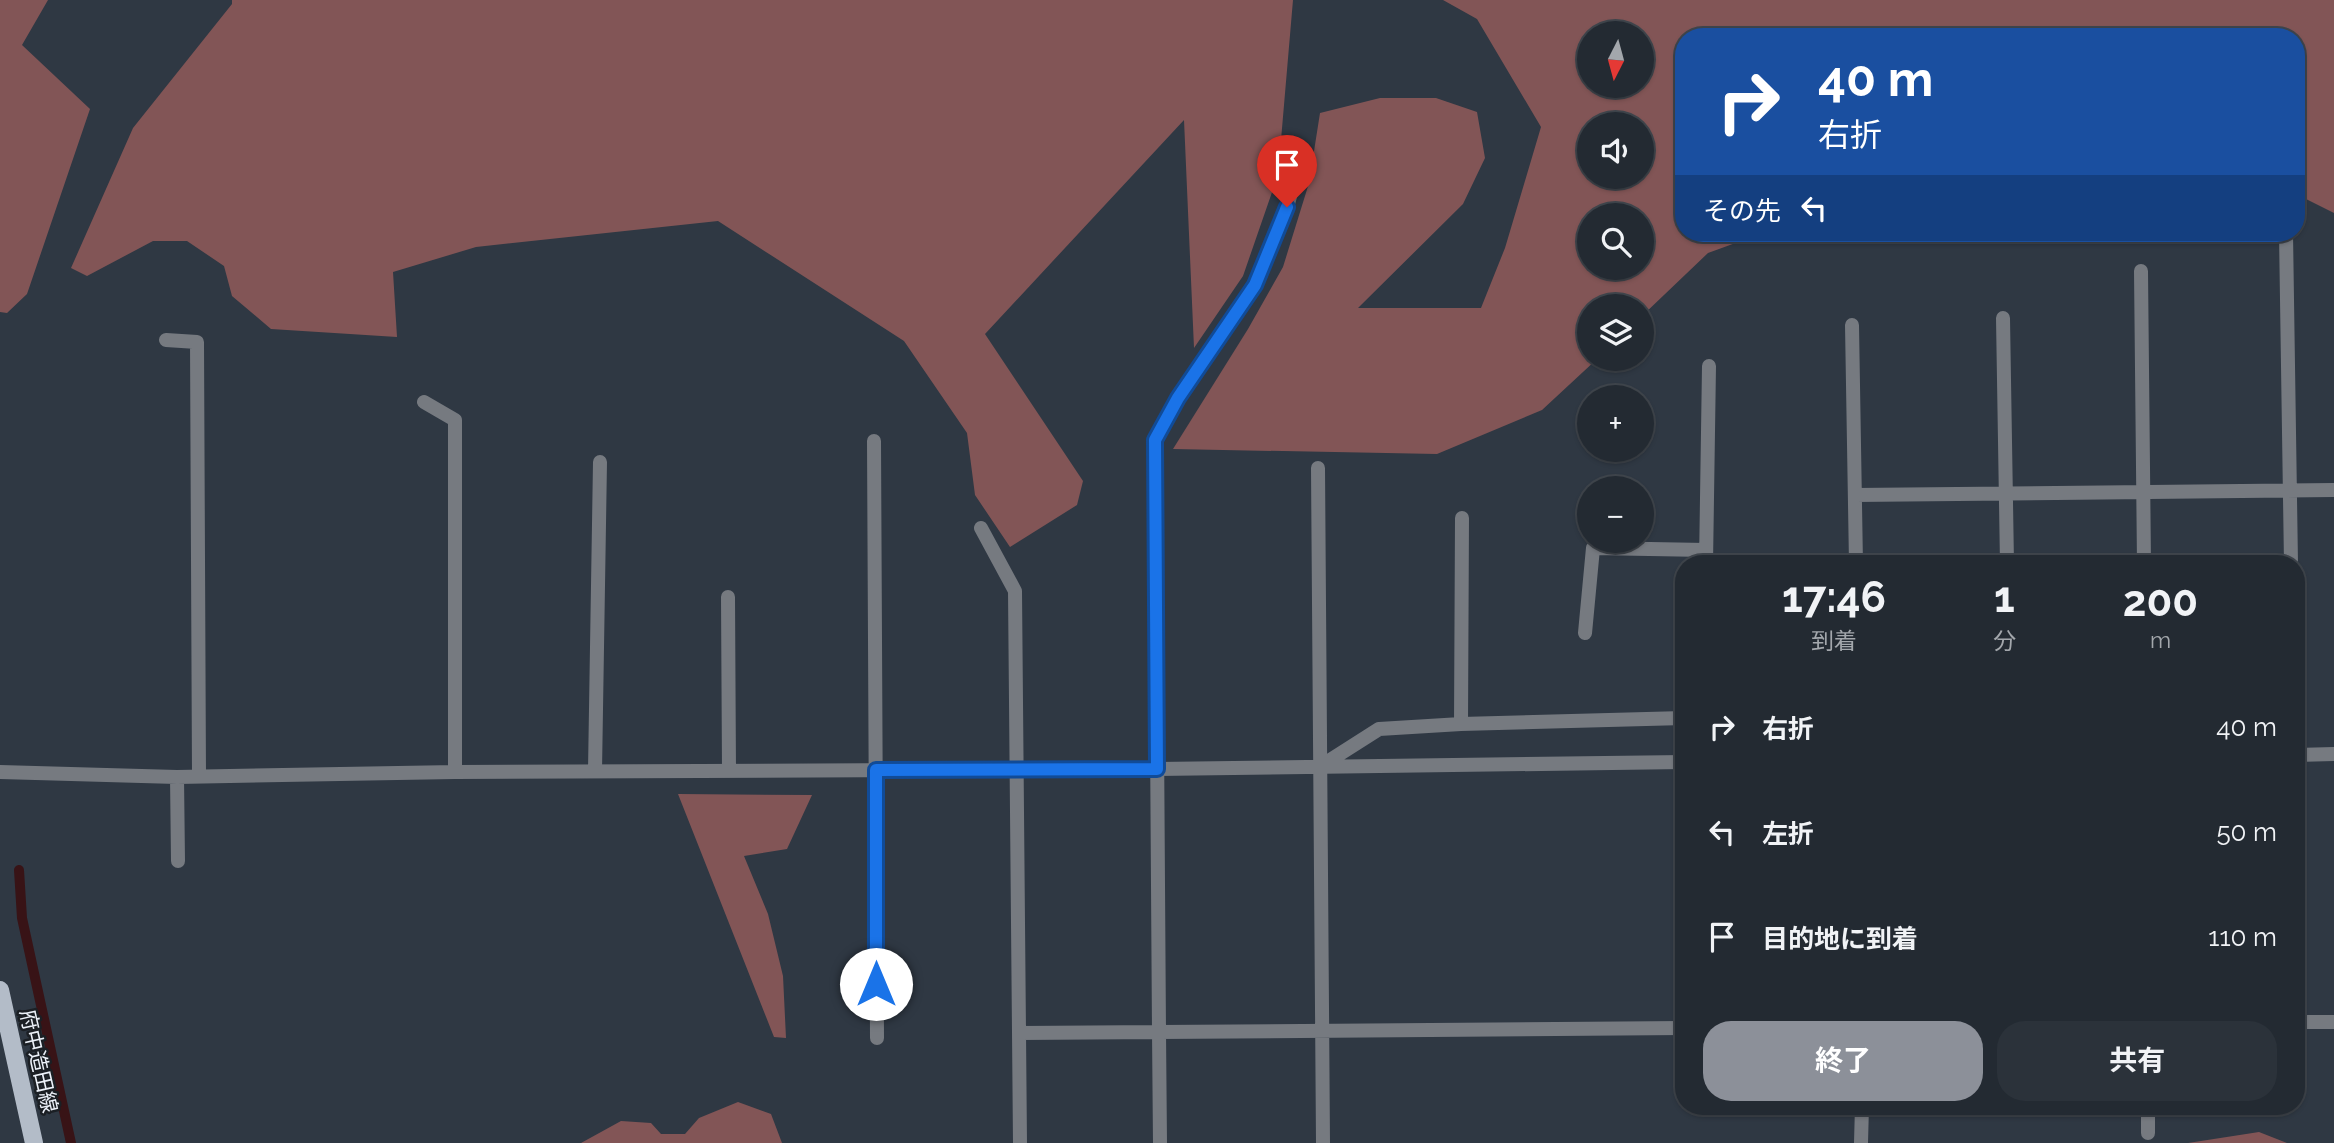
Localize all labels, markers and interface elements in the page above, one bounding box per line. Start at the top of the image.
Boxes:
north arrow [1577,21,1654,98]
map controls [1577,21,1654,553]
text: 40 m [1818,50,1933,107]
icon: right [1703,56,1794,147]
button: sound [1577,112,1654,189]
text: 右折 [1818,116,1882,153]
pin [1257,135,1317,207]
icon: arrive [1268,146,1306,184]
icon: left [1795,189,1833,227]
text: その先 [1703,196,1781,226]
button: search [1577,203,1654,280]
button: layers [1577,294,1654,371]
button: + [1577,385,1654,462]
button: − [1577,476,1654,553]
text: 17:46 [1782,573,1886,622]
text: 1 [1994,573,2015,622]
text: 200 [2123,577,2198,626]
text: m [2150,626,2171,653]
text: 到着 [1811,627,1857,654]
text: 分 [1993,627,2016,654]
icon: right [1703,708,1741,746]
text: 40 m [2216,712,2277,742]
text: 右折 [1762,714,1814,744]
icon: left [1703,813,1741,851]
text: 50 m [2216,817,2277,847]
text: 左折 [1762,819,1814,849]
icon: arrive [1703,918,1741,956]
text: 110 m [2208,922,2277,952]
text: 目的地に到着 [1762,924,1918,954]
position arrow [839,947,913,1021]
street label: 府中造田線 [15,1007,63,1115]
button: 終了 [1703,1021,1983,1101]
button: 共有 [1997,1021,2277,1101]

